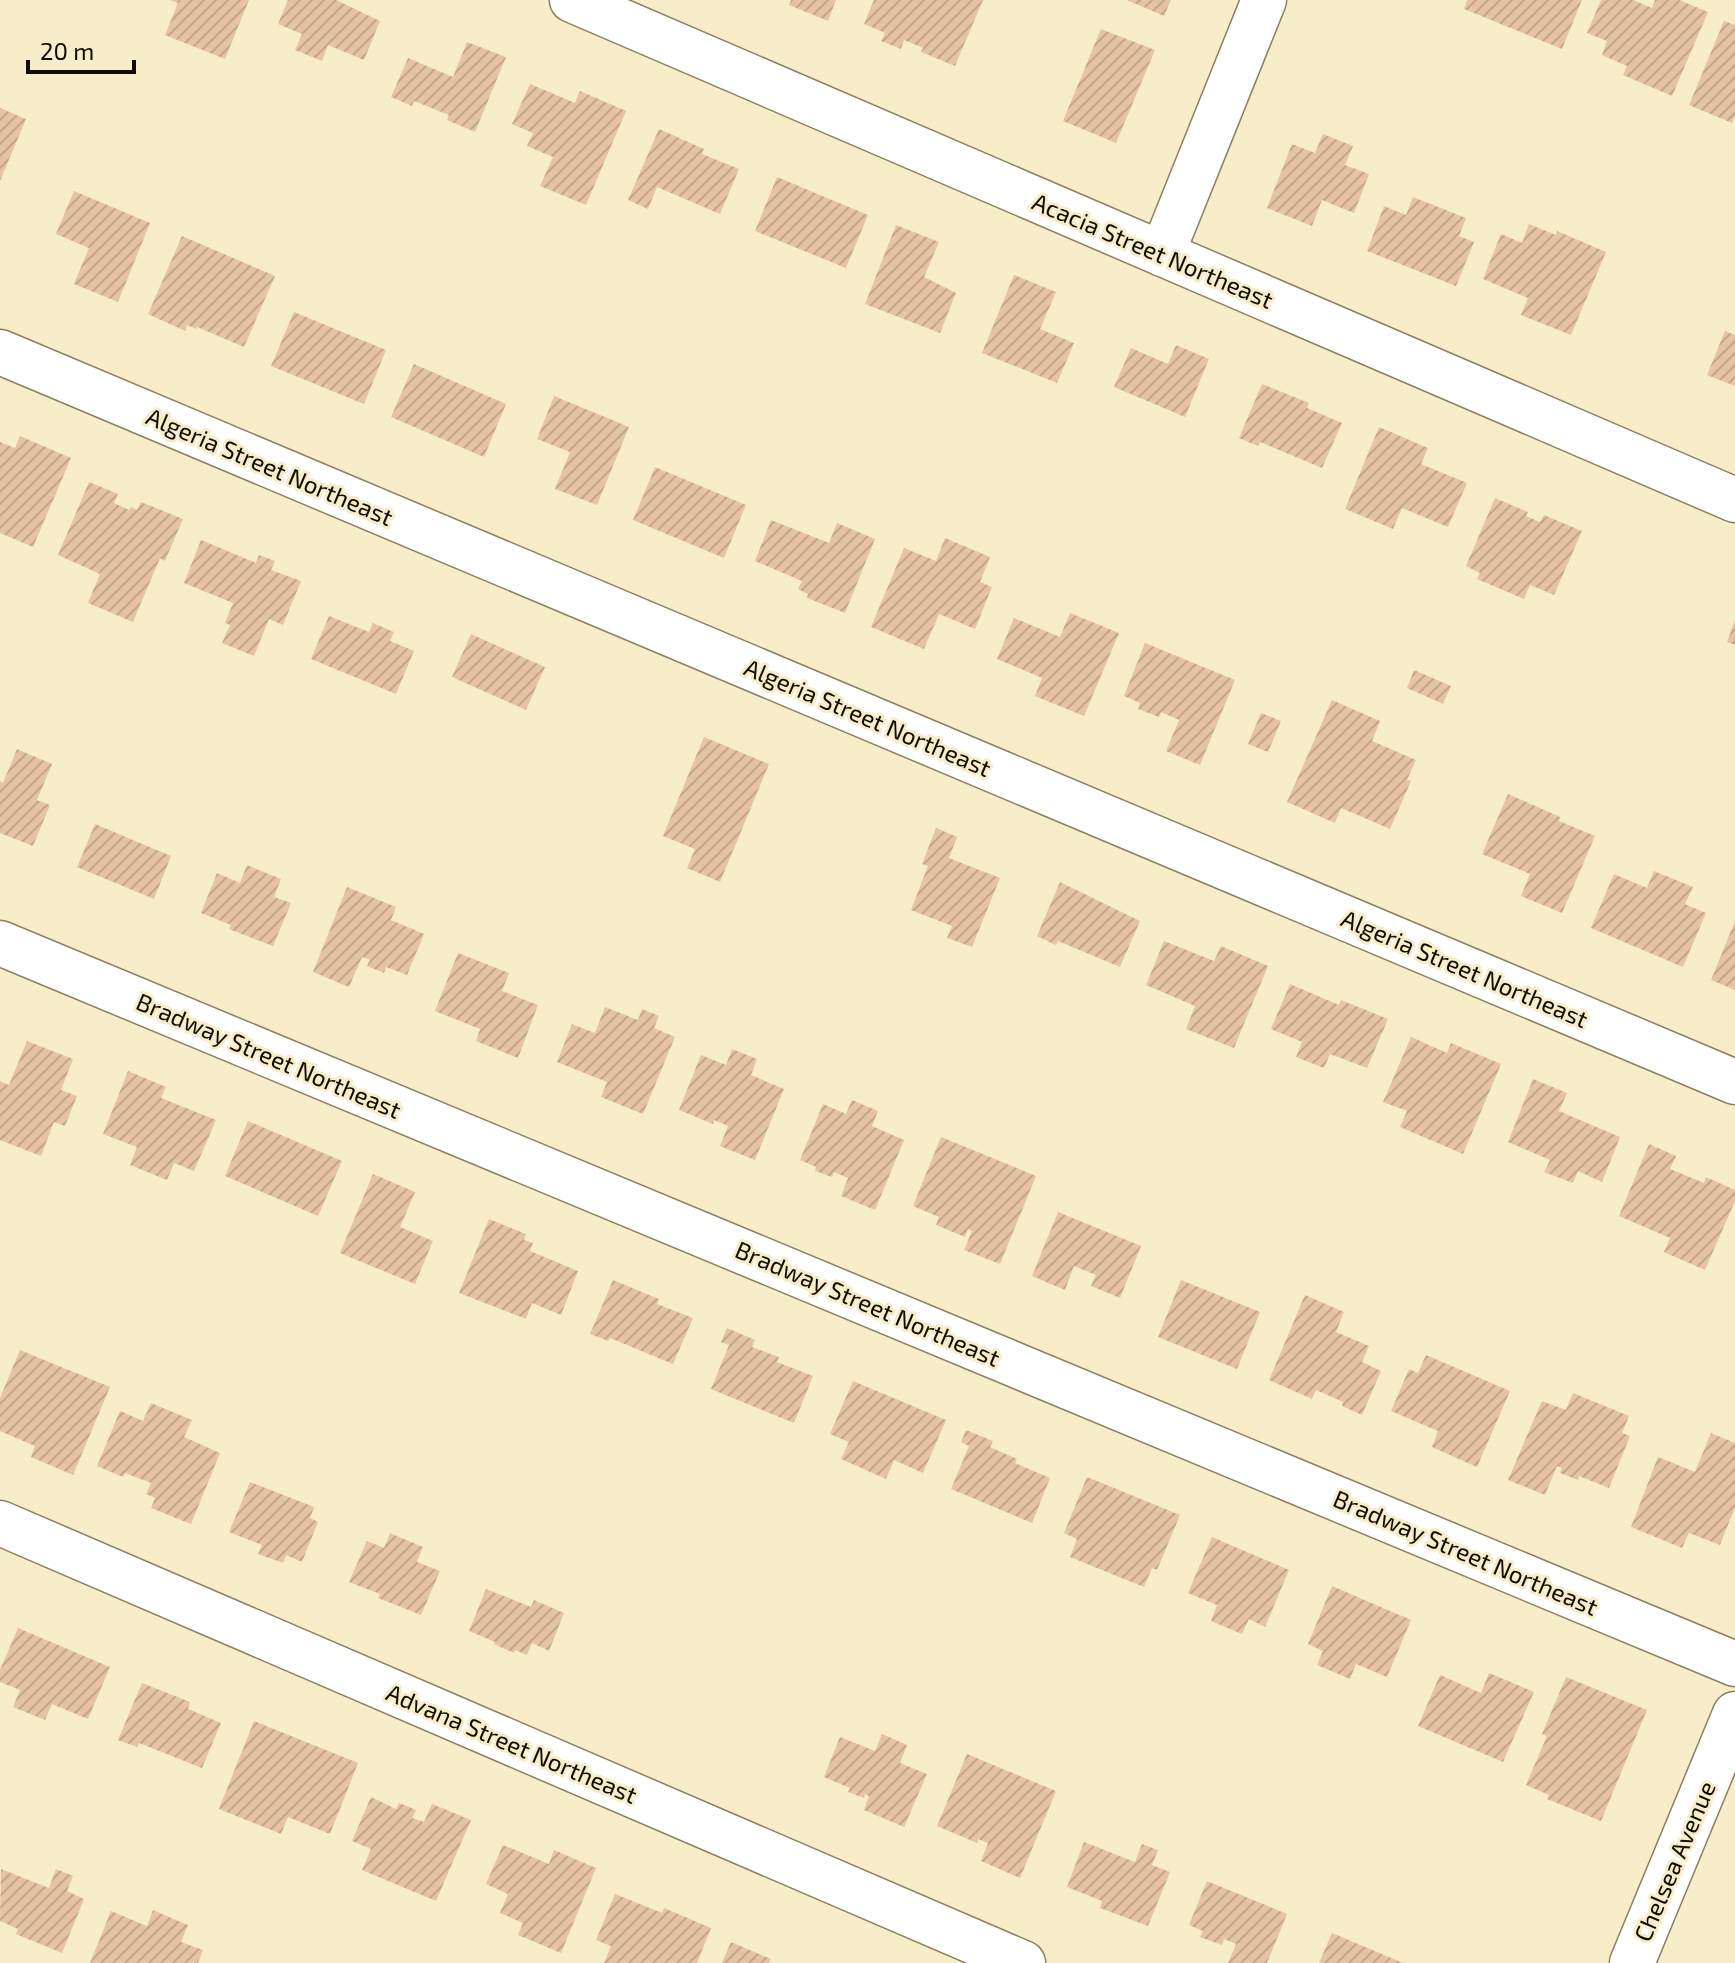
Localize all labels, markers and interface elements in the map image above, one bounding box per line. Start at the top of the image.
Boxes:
scale bar [28,24,134,74]
text: 20 m [40,36,94,65]
street label: Acacia Street Northeast [1028,186,1278,314]
street label: Algeria Street Northeast [142,401,398,531]
street label: Algeria Street Northeast [740,652,996,782]
street label: Algeria Street Northeast [1337,903,1593,1033]
street label: Bradway Street Northeast [132,986,406,1124]
street label: Bradway Street Northeast [731,1234,1005,1372]
street label: Bradway Street Northeast [1329,1483,1603,1621]
street label: Advana Street Northeast [382,1677,642,1809]
street label: Chelsea Avenue [1627,1777,1721,1945]

